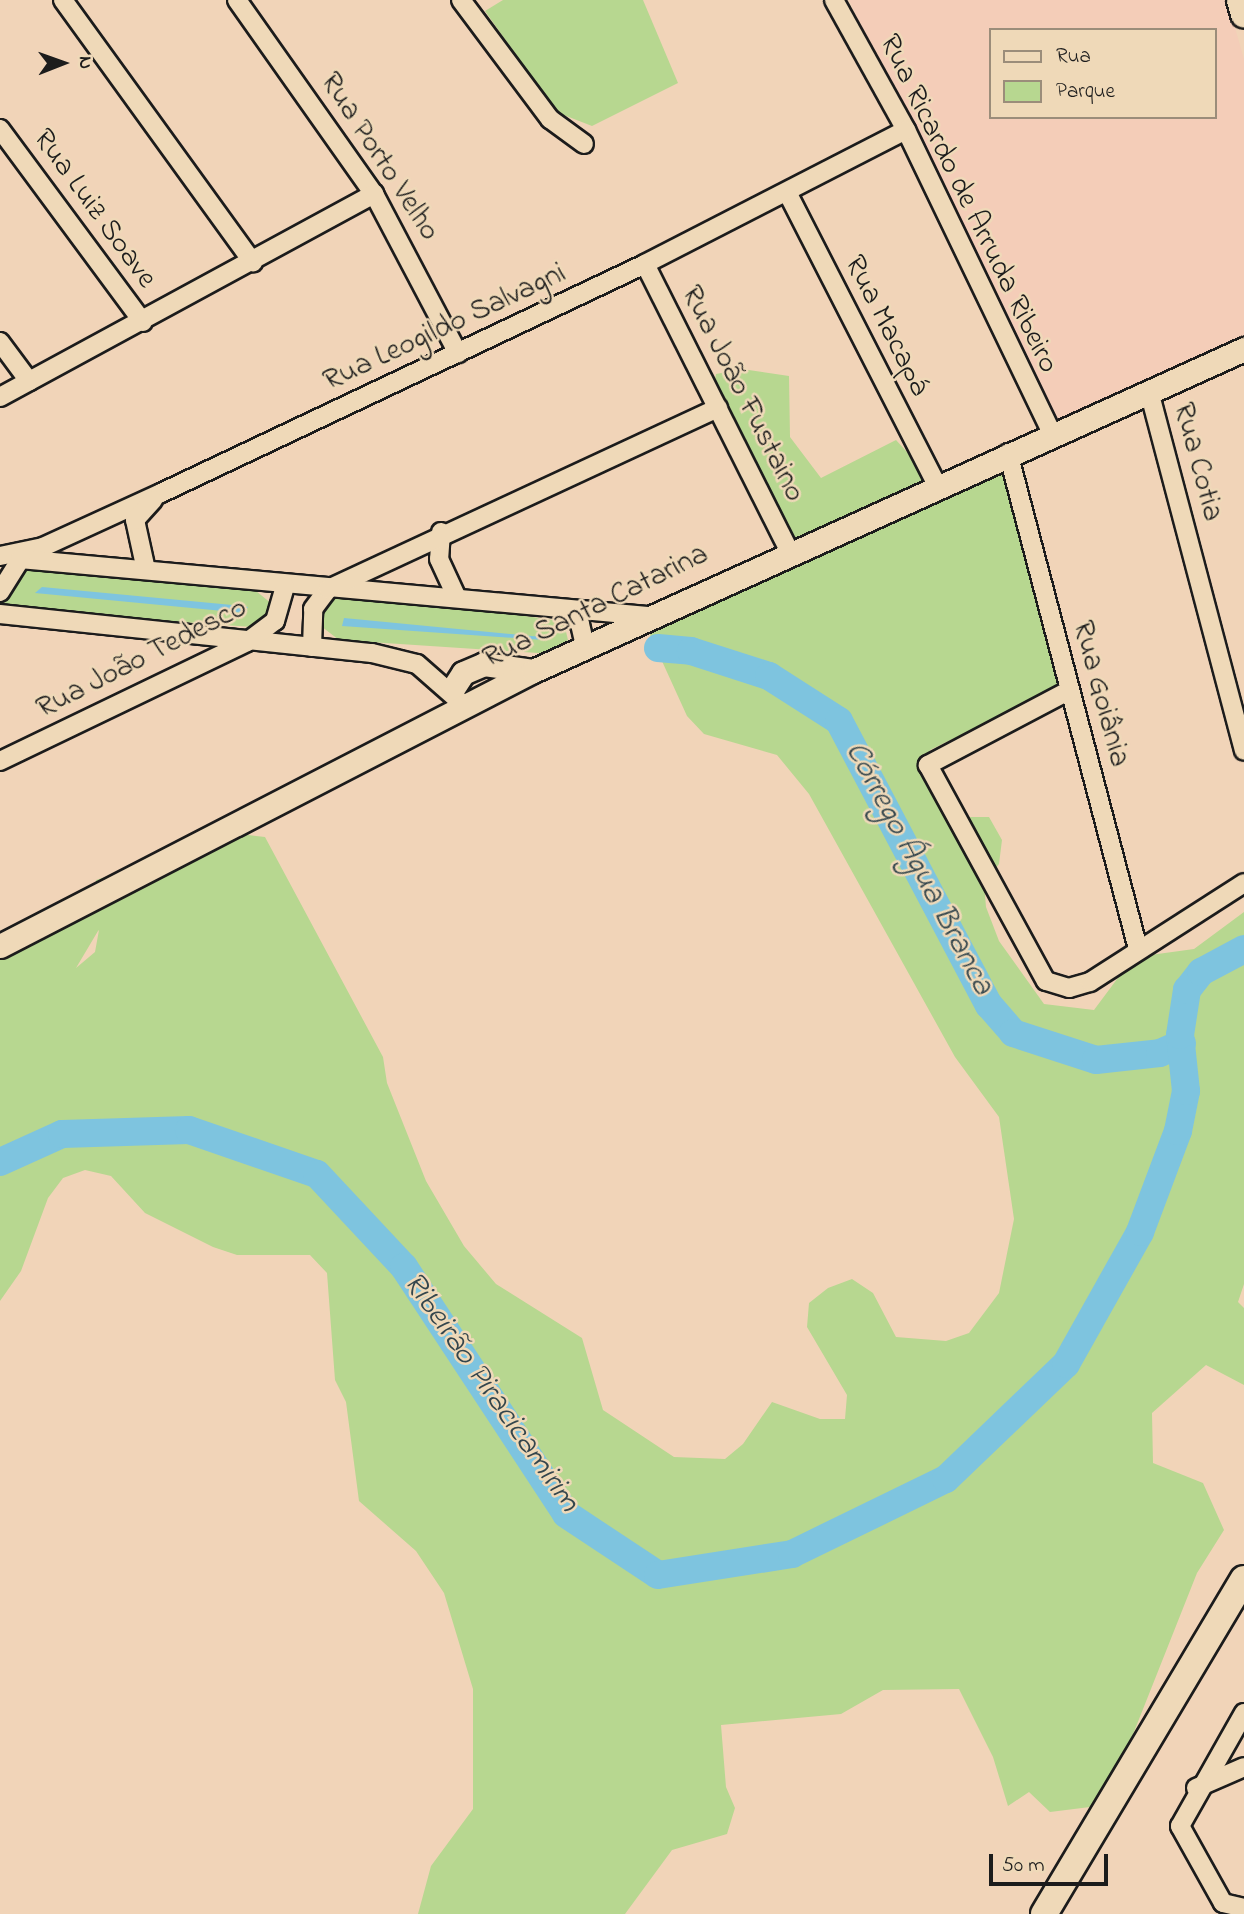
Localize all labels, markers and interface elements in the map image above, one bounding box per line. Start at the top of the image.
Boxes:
north arrow [28,28,98,98]
legend [988,28,1216,119]
street label: Rua Ricardo de Arruda Ribeiro [870,29,1066,379]
text: Rua [1056,42,1091,72]
text: N [71,56,98,69]
street label: Rua Porto Velho [311,66,447,248]
text: Parque [1056,77,1115,107]
street label: Rua Luiz Soave [24,122,164,296]
street label: Rua Macapá [835,250,937,402]
street label: Rua Leogildo Salvagni [318,256,572,400]
street label: Rua João Fustaino [672,280,812,508]
street label: Rua Cotia [1164,399,1230,525]
street label: Rua Santa Catarina [478,537,714,677]
street label: Rua João Tedesco [31,591,253,727]
street label: Rua Goiânia [1063,617,1137,771]
water label: Córrego Água Branca [835,736,1001,1002]
water label: Ribeirão Piracicamirim [393,1266,587,1520]
scale bar [992,1840,1111,1884]
text: 50 m [1002,1851,1045,1881]

